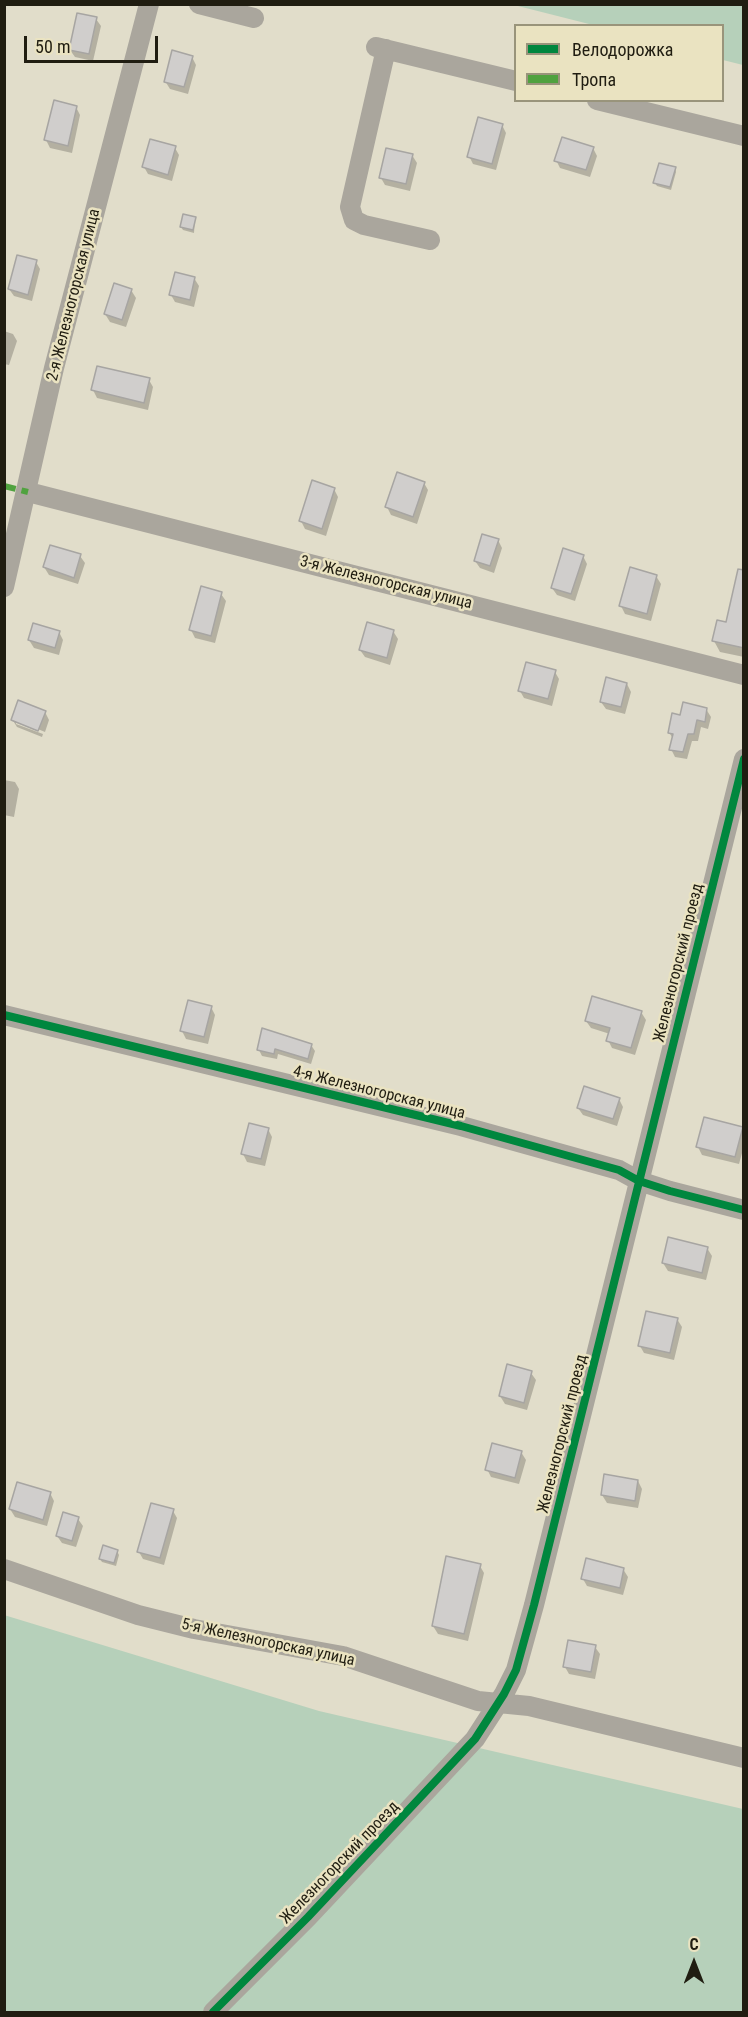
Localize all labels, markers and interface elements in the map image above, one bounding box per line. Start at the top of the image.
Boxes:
scale bar [27,24,160,62]
legend [514,24,724,102]
text: 50 m [35,36,70,57]
text: Велодорожка [572,39,673,60]
text: Тропа [572,69,616,90]
street label: 2-я Железногорская улица [43,207,105,383]
street label: 3-я Железногорская улица [298,552,474,614]
street label: Железногорский проезд [650,882,708,1044]
street label: 4-я Железногорская улица [291,1062,467,1124]
street label: Железногорский проезд [534,1353,592,1515]
street label: 5-я Железногорская улица [180,1615,356,1671]
street label: Железногорский проезд [276,1798,404,1928]
north arrow [664,1933,724,1993]
text: С [689,1935,699,1954]

